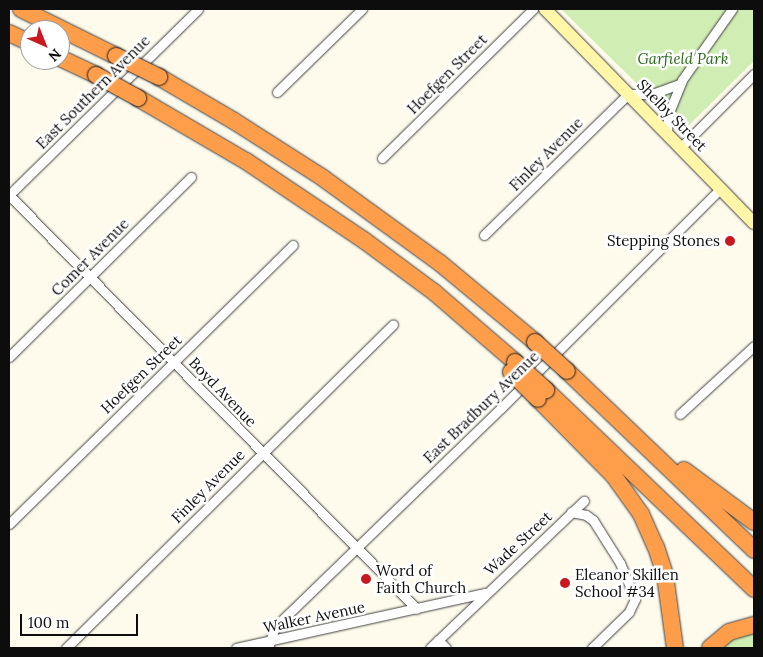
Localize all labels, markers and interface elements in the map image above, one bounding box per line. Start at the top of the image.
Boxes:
north arrow [20,20,70,70]
street label: Hoefgen Street [403,30,491,118]
street label: East Southern Avenue [32,31,154,153]
text: N [45,45,65,65]
park label: Garfield Park [637,50,729,68]
street label: Shelby Street [633,75,711,155]
street label: Finley Avenue [506,114,586,194]
street label: Comer Avenue [48,215,132,299]
place label: Stepping Stones [607,232,720,250]
marker: Stepping Stones [724,235,736,247]
street label: Hoefgen Street [97,331,185,417]
street label: East Bradbury Avenue [420,347,542,467]
street label: Boyd Avenue [185,354,261,430]
street label: Finley Avenue [168,446,248,526]
street label: Wade Street [481,507,555,579]
place label: Word of Faith Church [376,561,466,596]
place label: Eleanor Skillen School #34 [575,565,679,600]
marker: Word of Faith Church [360,573,372,585]
marker: Eleanor Skillen School #34 [559,577,571,589]
street label: Walker Avenue [261,597,367,637]
scale bar [22,604,140,636]
text: 100 m [28,613,69,632]

